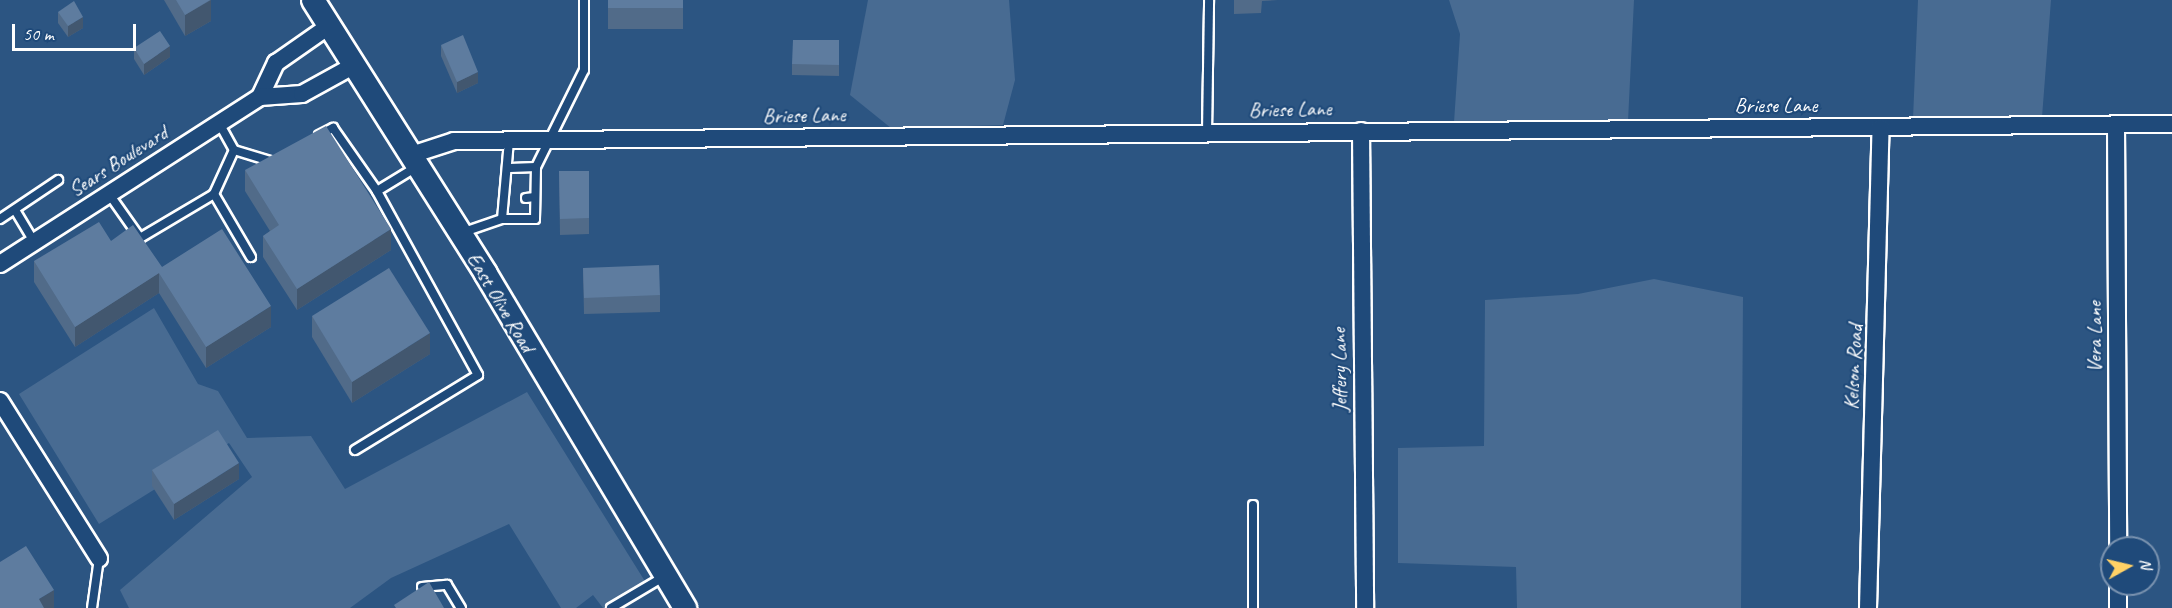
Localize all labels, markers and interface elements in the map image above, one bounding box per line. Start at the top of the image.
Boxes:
scale bar [15,12,140,50]
text: 50 m [23,23,54,45]
street label: Briese Lane [1735,92,1817,118]
street label: Briese Lane [1248,96,1332,122]
street label: Briese Lane [762,102,846,128]
street label: Sears Boulevard [64,120,172,202]
street label: East Olive Road [461,248,541,356]
street label: Vera Lane [2081,301,2107,373]
street label: Kelson Road [1838,324,1868,410]
street label: Jeffery Lane [1326,328,1352,412]
north arrow [2100,536,2160,596]
text: N [2135,557,2156,570]

